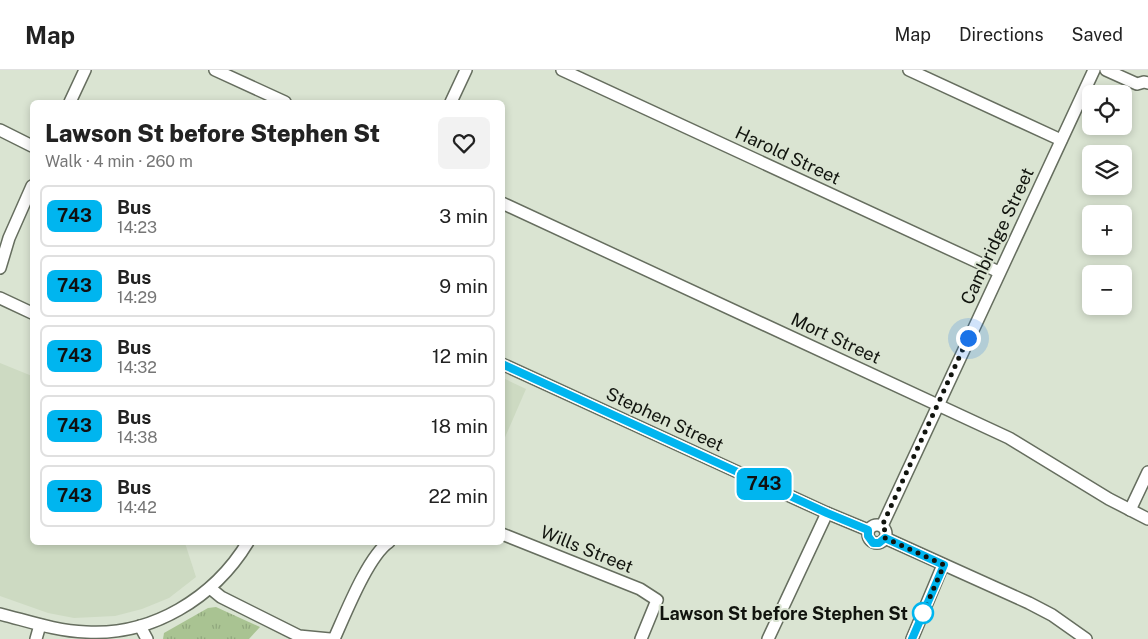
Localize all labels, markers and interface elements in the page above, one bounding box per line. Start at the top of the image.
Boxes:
text: Map [25,21,75,49]
text: Map [894,24,931,45]
text: Directions [959,24,1044,45]
text: Saved [1072,24,1123,45]
map controls [1082,85,1132,315]
button: locate [1082,85,1132,135]
button: heart [438,117,490,169]
text: Lawson St before Stephen St [45,119,380,147]
street label: Harold Street [732,122,844,188]
button: layers [1082,145,1132,195]
text: Walk · 4 min · 260 m [45,152,193,171]
street label: Cambridge Street [956,164,1038,308]
text: Bus [117,196,151,218]
text: 743 [57,205,92,226]
text: 3 min [439,205,488,227]
button: + [1082,205,1132,255]
text: 14:23 [117,218,157,237]
button: − [1082,265,1132,315]
text: Bus [117,266,151,288]
text: 743 [57,275,92,296]
text: 9 min [439,275,488,297]
text: 14:29 [117,288,157,307]
street label: Mort Street [788,308,884,368]
your location [956,326,981,351]
text: Bus [117,336,151,358]
text: 743 [57,345,92,366]
text: 12 min [432,345,488,367]
text: 14:32 [117,358,157,377]
street label: Stephen Street [603,383,727,455]
text: Bus [117,406,151,428]
text: 743 [57,415,92,436]
text: 18 min [431,415,488,437]
text: 14:38 [117,428,158,447]
line badge: 743 [735,468,793,500]
text: 743 [747,473,781,494]
text: Bus [117,476,151,498]
text: 743 [57,485,92,506]
text: 22 min [429,485,488,507]
text: 14:42 [117,498,157,517]
street label: Wills Street [538,521,636,577]
marker: Lawson St before Stephen St [912,602,934,624]
place label: Lawson St before Stephen St [659,603,908,624]

